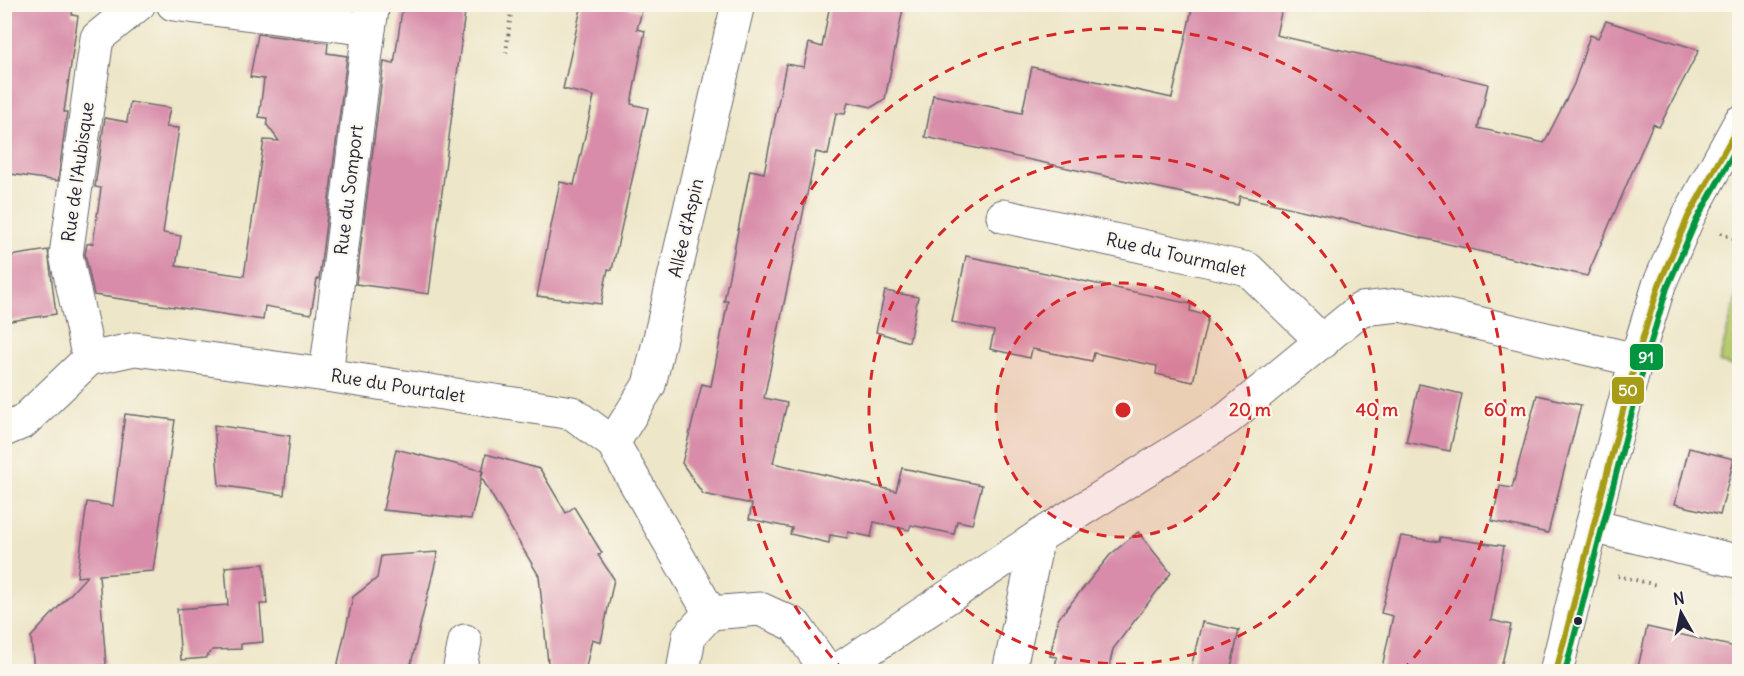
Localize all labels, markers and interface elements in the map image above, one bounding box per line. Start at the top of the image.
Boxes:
street label: Rue de l'Aubisque [56,100,99,244]
street label: Rue du Somport [329,124,368,256]
street label: Allée d'Aspin [663,176,708,280]
street label: Rue du Tourmalet [1104,227,1248,282]
line badge: 91 [1629,343,1664,371]
text: 91 [1638,347,1654,367]
street label: Rue du Pourtalet [329,364,467,407]
line badge: 50 [1611,376,1645,405]
text: 50 [1618,380,1638,400]
text: 20 m [1229,398,1271,421]
text: 40 m [1356,398,1398,421]
text: 60 m [1484,398,1526,421]
centre of rings [1113,400,1133,420]
north arrow [1651,583,1711,643]
text: N [1672,587,1686,609]
unlabelled marker [1572,615,1584,627]

